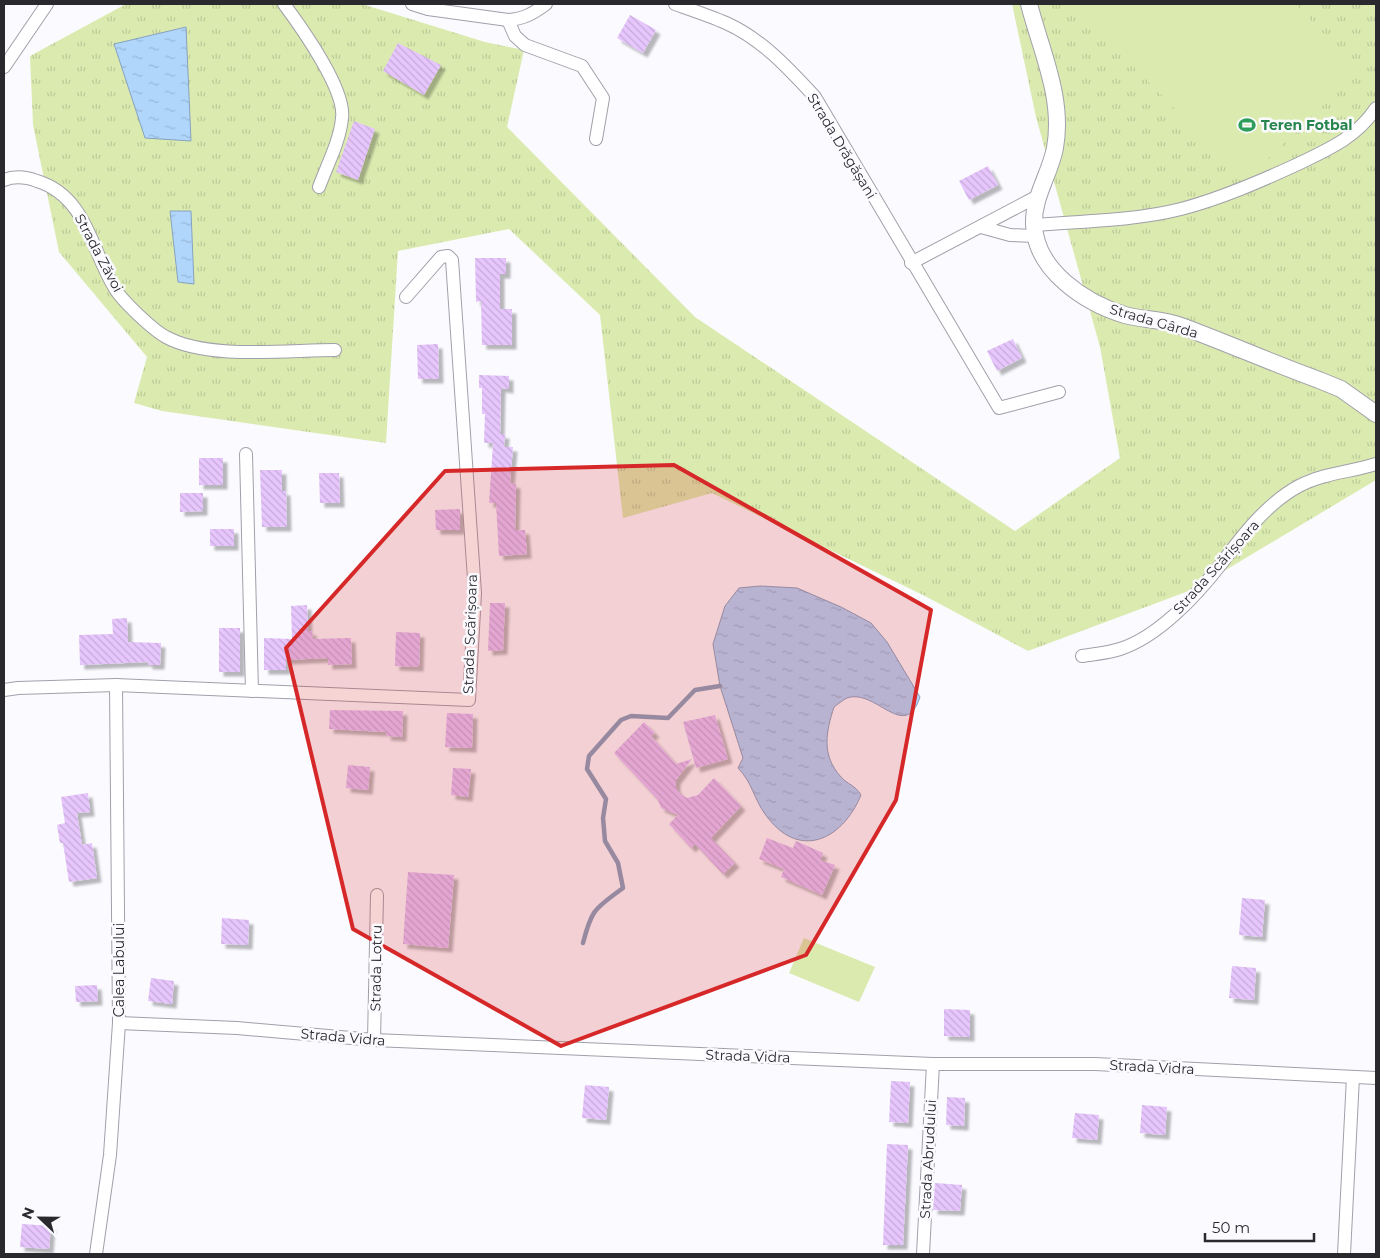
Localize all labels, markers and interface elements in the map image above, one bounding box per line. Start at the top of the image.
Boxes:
street label: Strada Drăgășani [803,90,881,203]
sports icon: Teren Fotbal [1237,115,1257,135]
place label: Teren Fotbal [1261,116,1353,134]
street label: Strada Zăvoi [71,211,127,295]
street label: Strada Gârda [1108,300,1200,342]
street label: Strada Scărișoara [1169,516,1264,618]
street label: Strada Scărișoara [459,574,482,694]
street label: Calea Labului [110,923,128,1017]
street label: Strada Lotru [366,925,386,1011]
street label: Strada Vidra [300,1024,386,1050]
street label: Strada Vidra [705,1046,791,1066]
street label: Strada Vidra [1109,1056,1195,1078]
street label: Strada Abrudului [916,1099,940,1219]
north arrow [15,1193,65,1243]
text: N [17,1205,38,1222]
scale bar [1205,1210,1314,1242]
text: 50 m [1212,1218,1250,1237]

